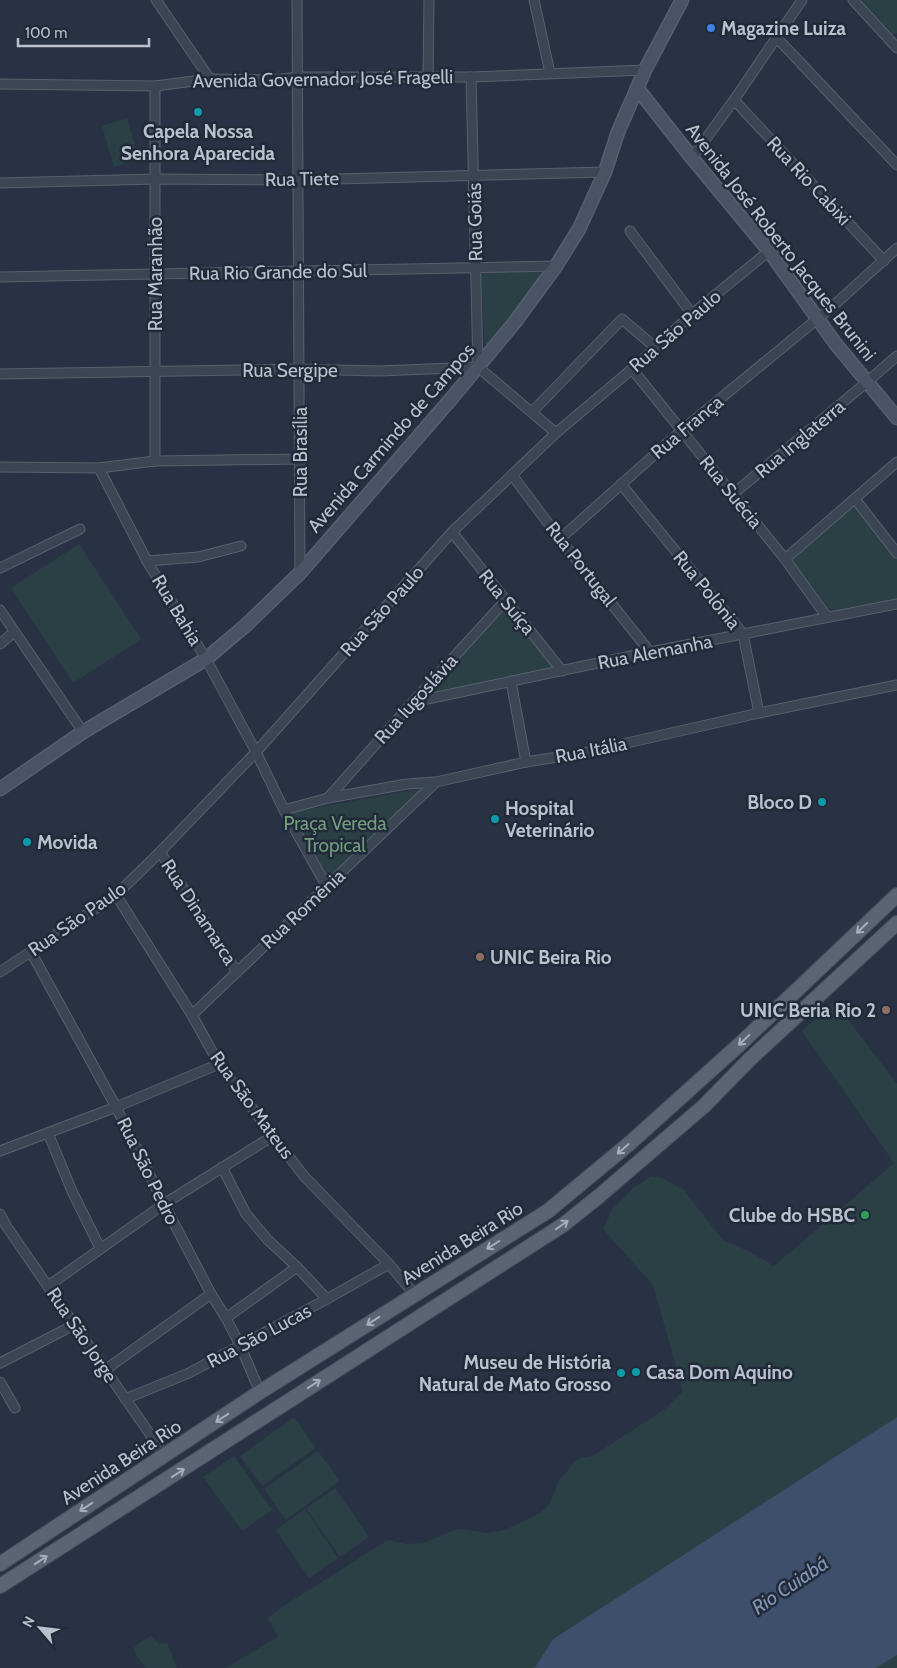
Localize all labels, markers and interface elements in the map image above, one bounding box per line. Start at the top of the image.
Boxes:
scale bar [18,15,149,47]
place label: Magazine Luiza [721,17,847,40]
marker: Magazine Luiza [705,22,717,34]
text: 100 m [25,24,67,42]
street label: Avenida Governador José Fragelli [193,65,453,93]
marker: Capela Nossa Senhora Aparecida [192,106,204,118]
street label: Avenida José Roberto Jacques Brunini [681,118,881,366]
place label: Capela Nossa Senhora Aparecida [121,120,276,165]
street label: Rua Rio Cabixi [762,132,856,230]
street label: Rua Tiete [265,167,340,191]
street label: Rua Goiás [463,182,487,262]
street label: Rua Maranhão [144,217,167,331]
street label: Rua Rio Grande do Sul [189,259,368,285]
street label: Rua São Paulo [624,285,726,377]
street label: Avenida Carmindo de Campos [303,339,479,537]
street label: Rua Sergipe [242,359,338,382]
street label: Rua França [646,390,728,464]
street label: Rua Inglaterra [751,395,849,483]
street label: Rua Brasília [289,407,312,497]
street label: Rua Suécia [695,451,767,533]
street label: Rua Portugal [541,517,621,611]
street label: Rua Polônia [668,546,746,634]
street label: Rua São Paulo [335,561,429,661]
street label: Rua Suíça [474,565,540,639]
street label: Rua Bahia [147,570,207,650]
street label: Rua Alemanha [596,630,714,674]
street label: Rua Iugoslávia [370,649,462,749]
street label: Rua Itália [553,732,629,768]
place label: Bloco D [747,791,812,814]
marker: Bloco D [816,796,828,808]
place label: Hospital Veterinário [505,797,595,842]
park label: Praça Vereda Tropical [283,812,387,857]
marker: Hospital Veterinário [489,813,501,825]
place label: Movida [37,831,98,854]
marker: Movida [21,836,33,848]
street label: Rua Dinamarca [156,855,242,969]
street label: Rua Romênia [256,864,350,954]
street label: Rua São Paulo [24,877,130,961]
one-way arrow [855,922,868,934]
place label: UNIC Beira Rio [490,946,612,969]
marker: UNIC Beira Rio [474,951,486,963]
place label: UNIC Beria Rio 2 [740,999,876,1022]
marker: UNIC Beria Rio 2 [880,1004,892,1016]
one-way arrow [737,1034,750,1046]
street label: Rua São Mateus [205,1047,299,1163]
street label: Rua São Pedro [112,1114,184,1228]
one-way arrow [617,1143,630,1154]
street label: Avenida Beira Rio [397,1196,527,1290]
place label: Clube do HSBC [729,1204,855,1227]
marker: Clube do HSBC [859,1209,871,1221]
one-way arrow [555,1220,569,1230]
one-way arrow [486,1240,500,1251]
street label: Rua São Jorge [42,1283,122,1387]
street label: Rua São Lucas [203,1299,315,1373]
one-way arrow [367,1316,381,1326]
place label: Museu de História Natural de Mato Grosso [419,1351,612,1396]
place label: Casa Dom Aquino [646,1361,793,1384]
marker: Casa Dom Aquino [630,1366,642,1378]
marker: Museu de História Natural de Mato Grosso [615,1367,627,1379]
one-way arrow [307,1379,321,1389]
one-way arrow [215,1413,229,1423]
street label: Avenida Beira Rio [57,1415,185,1509]
one-way arrow [171,1467,185,1478]
one-way arrow [80,1502,94,1512]
water label: Rio Cuiabá [747,1551,833,1619]
one-way arrow [34,1555,48,1565]
north arrow [15,1603,65,1653]
text: N [18,1613,39,1630]

